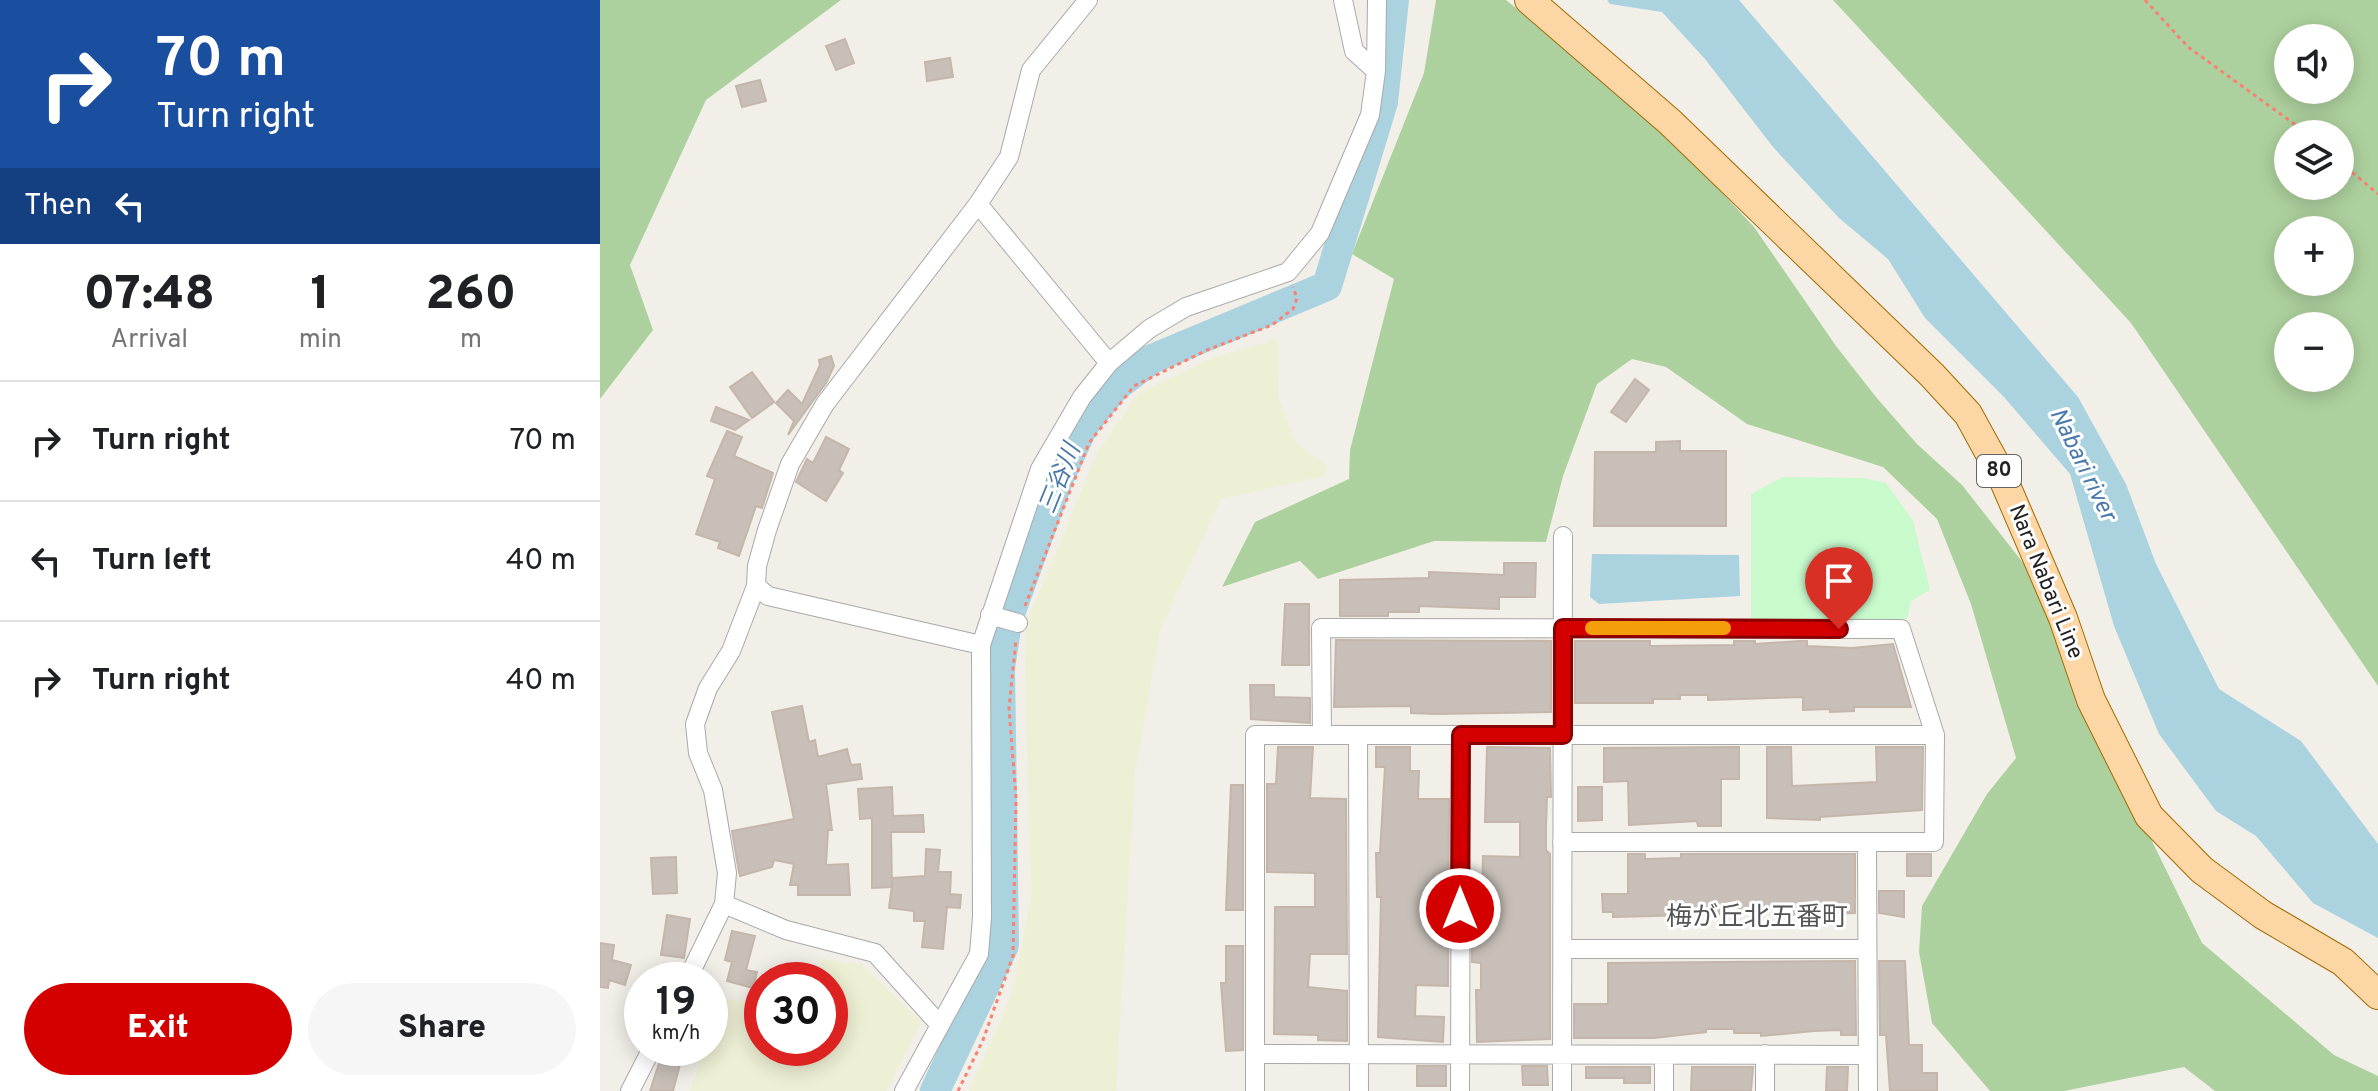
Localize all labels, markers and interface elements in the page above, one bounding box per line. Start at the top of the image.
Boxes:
map controls [2274,24,2354,392]
button: sound [2274,24,2354,104]
text: 70 m [156,26,286,96]
icon: right [24,32,128,136]
text: Turn right [156,95,315,141]
button: layers [2274,120,2354,200]
icon: left [108,184,152,228]
text: Then [24,188,92,225]
button: + [2274,216,2354,296]
text: 07:48 [84,266,215,326]
text: 1 [310,266,330,326]
text: 260 [425,266,516,326]
button: − [2274,312,2354,392]
text: Arrival [111,324,188,357]
text: min [299,324,342,357]
text: m [460,324,482,357]
water label: Nabari river [2042,403,2123,528]
icon: right [24,419,68,463]
text: Turn right [92,423,230,460]
text: 70 m [510,423,576,460]
water label: 三谷川 [1034,437,1090,518]
road number: 80 [1977,455,2021,487]
street label: Nara Nabari Line [2002,501,2088,663]
icon: left [24,539,68,583]
text: Turn left [92,543,212,580]
text: 40 m [506,543,576,580]
pin [1805,547,1873,629]
icon: arrive [1817,559,1861,603]
icon: right [24,659,68,703]
text: Turn right [92,663,230,700]
text: 40 m [506,663,576,700]
position arrow [1418,867,1502,951]
district label: 梅が丘北五番町 [1666,902,1848,935]
speed limit sign: 30 [744,962,848,1066]
text: 19 [656,979,696,1029]
button: Exit [24,983,292,1075]
button: Share [308,983,576,1075]
text: km/h [652,1021,700,1047]

